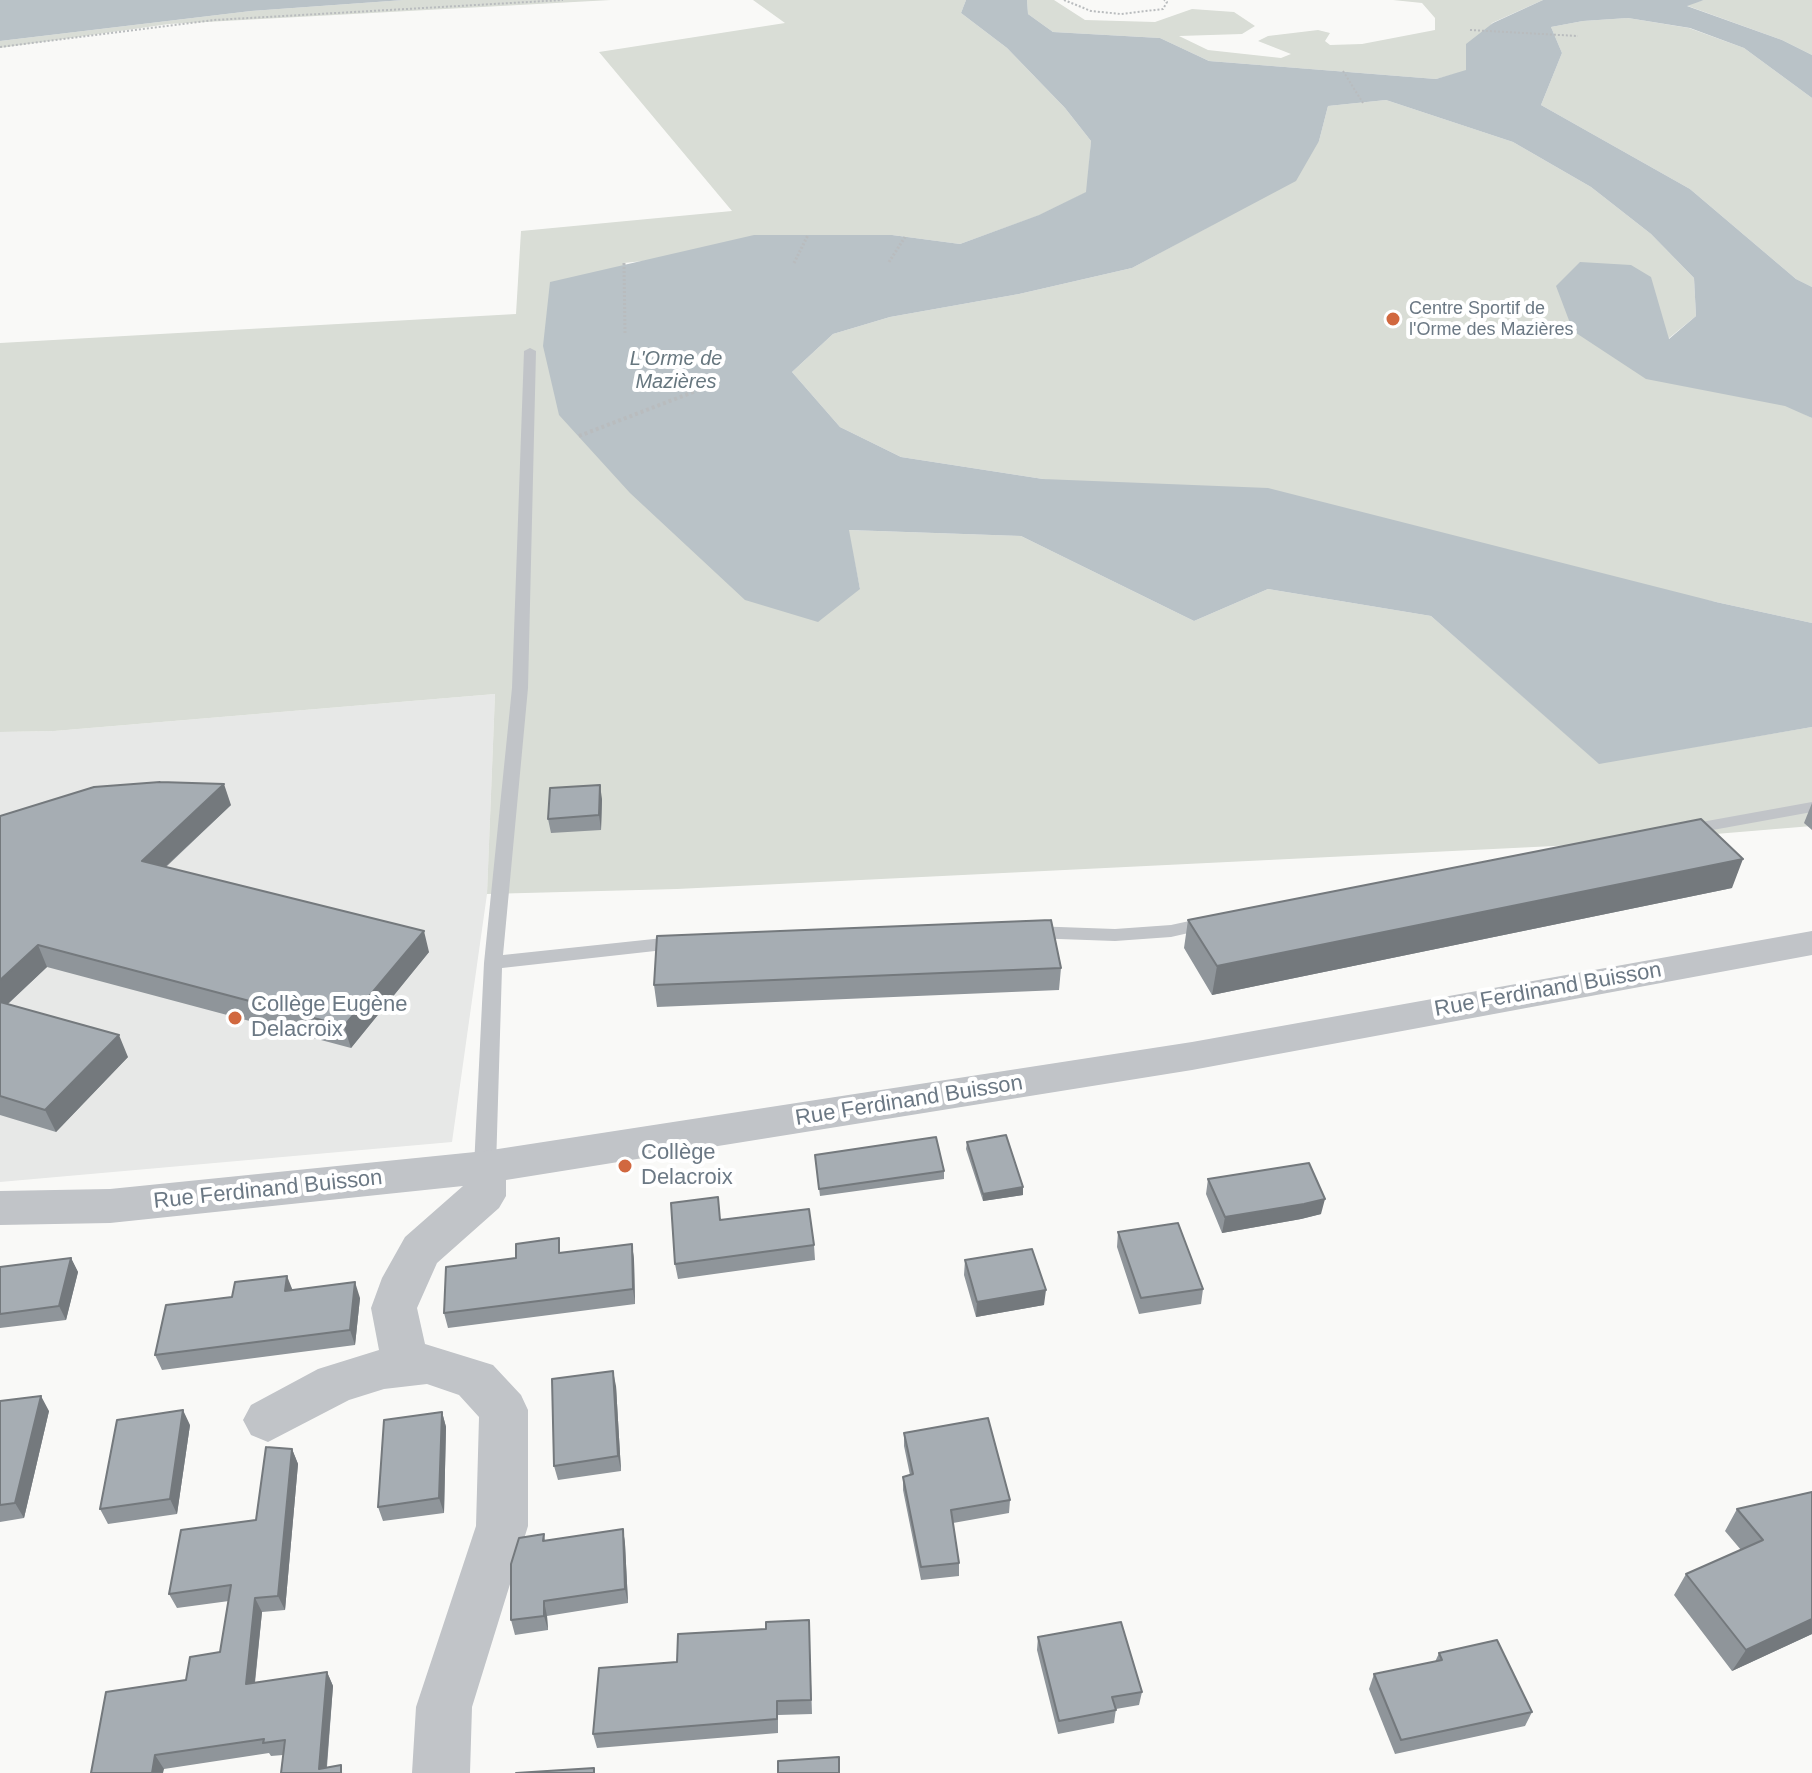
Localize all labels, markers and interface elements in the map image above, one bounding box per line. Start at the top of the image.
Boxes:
place label: Centre Sportif de l'Orme des Mazières [1409,298,1573,340]
marker: Centre Sportif de l'Orme des Mazières [1384,310,1402,328]
water label: L'Orme de Mazières [630,347,722,394]
street label: Rue Ferdinand Buisson [1432,957,1664,1023]
place label: Collège Eugène Delacroix [251,992,408,1044]
marker: Collège Eugène Delacroix [226,1009,244,1027]
street label: Rue Ferdinand Buisson [793,1070,1025,1132]
place label: Collège Delacroix [641,1140,733,1192]
marker: Collège Delacroix [616,1157,634,1175]
street label: Rue Ferdinand Buisson [152,1165,384,1215]

